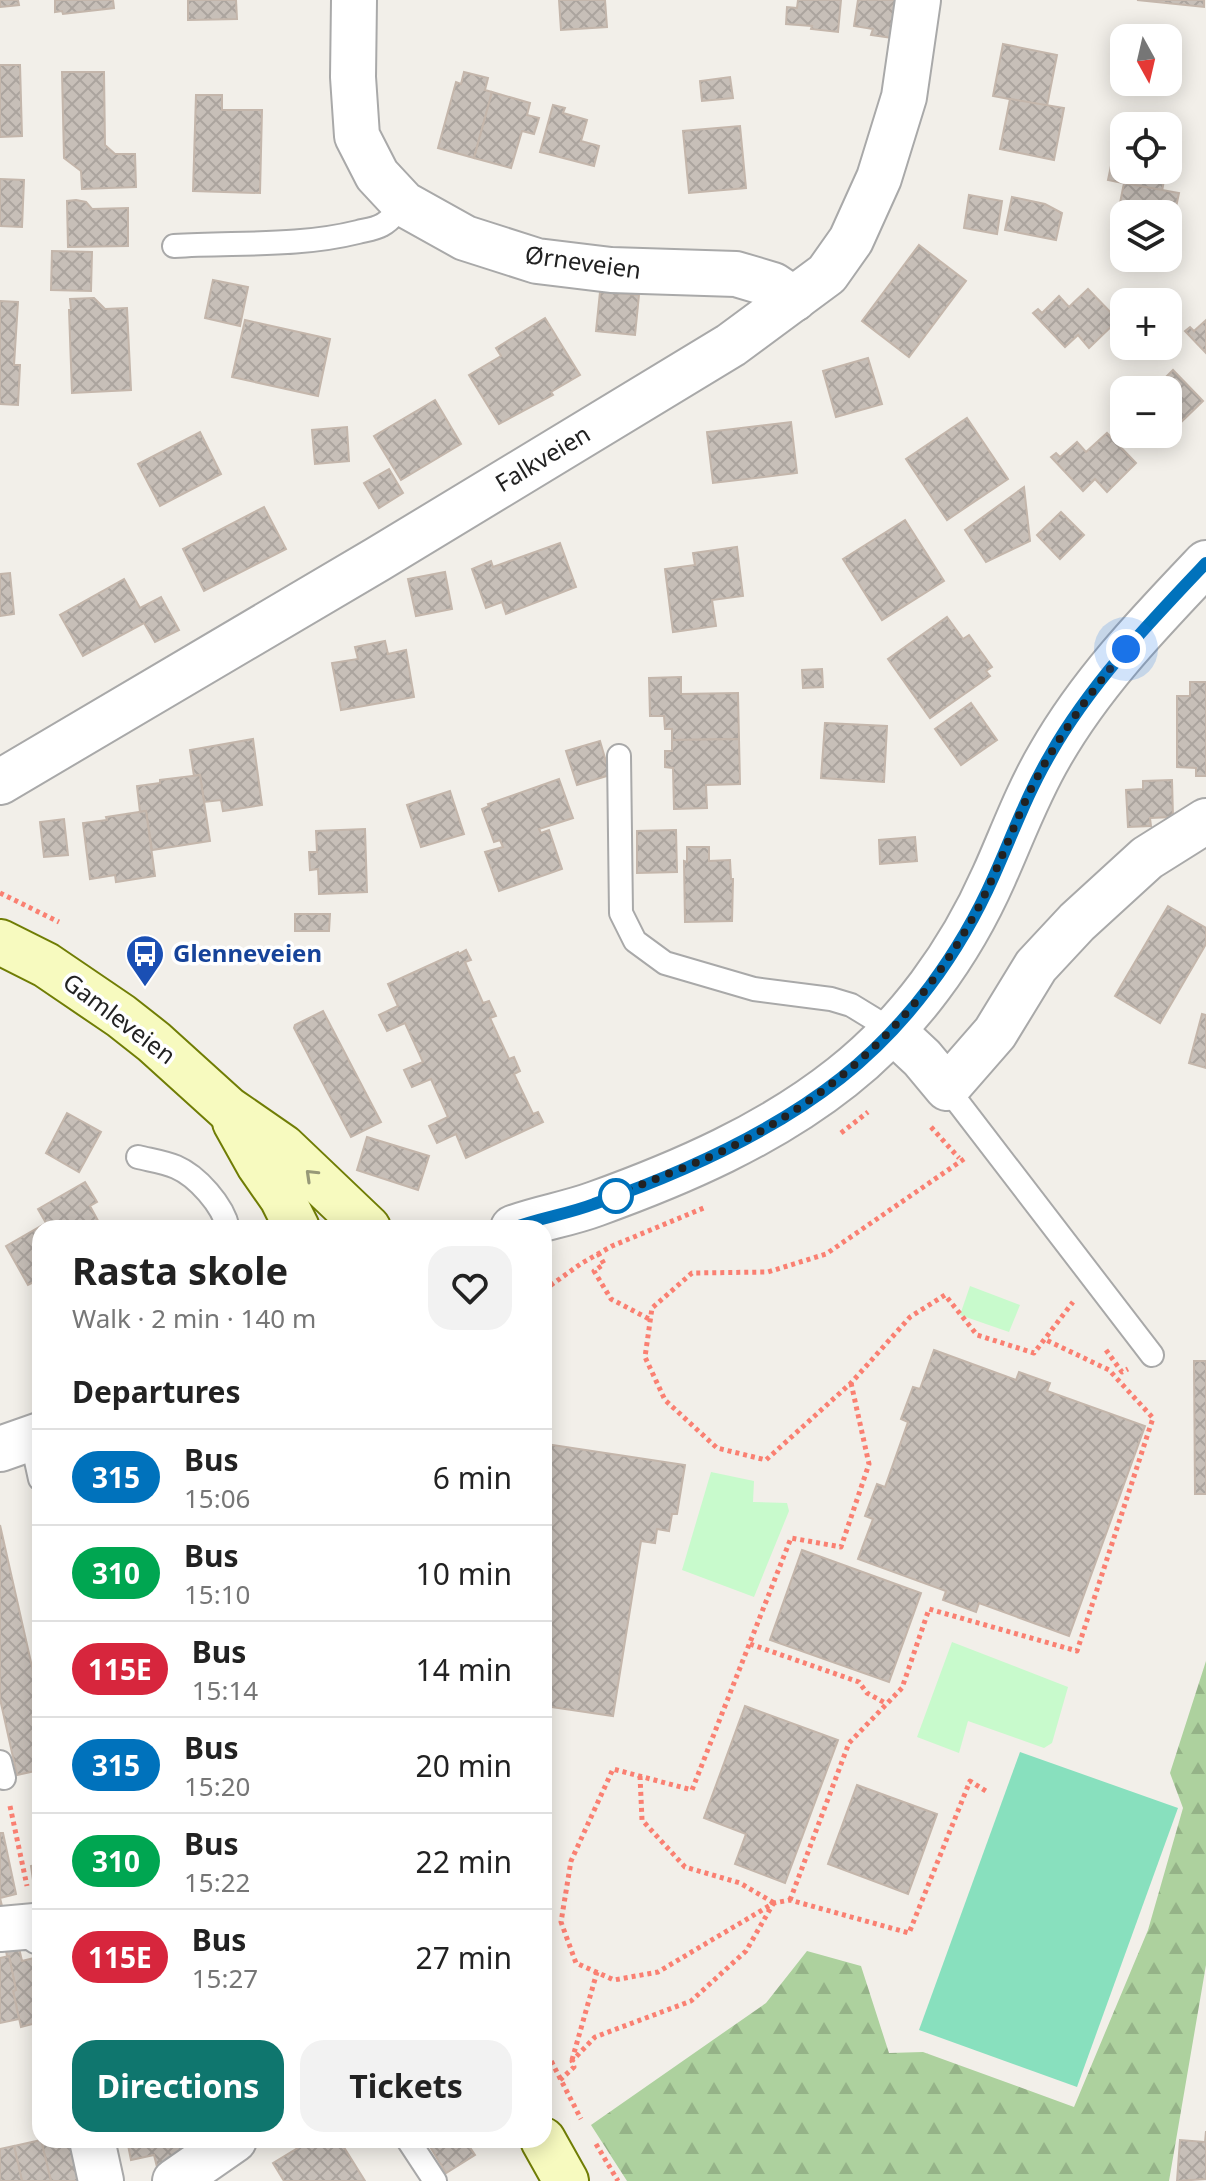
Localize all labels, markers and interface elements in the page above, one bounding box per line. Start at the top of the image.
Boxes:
north arrow [1110,24,1182,96]
map controls [1110,24,1182,448]
button: locate [1110,112,1182,184]
button: layers [1110,200,1182,272]
street label: Ørneveien [523,237,643,286]
button: + [1110,288,1182,360]
button: − [1110,376,1182,448]
street label: Falkveien [489,416,596,499]
your location [1106,629,1146,669]
bus stop icon: Glenneveien [124,933,166,988]
place label: Glenneveien [173,936,322,969]
street label: Gamleveien [57,965,183,1071]
one-way arrow [306,1170,320,1184]
unlabelled marker [599,1179,633,1213]
text: Rasta skole [72,1244,288,1296]
button: heart [428,1246,512,1330]
text: Walk · 2 min · 140 m [72,1300,316,1336]
text: Departures [72,1371,241,1412]
text: Bus [184,1439,239,1480]
text: 6 min [433,1457,512,1498]
text: 315 [92,1458,140,1496]
text: 15:06 [184,1480,250,1516]
text: Bus [184,1535,239,1576]
text: 10 min [416,1553,512,1594]
text: 310 [92,1554,140,1592]
text: 15:10 [184,1576,250,1612]
text: Bus [192,1631,246,1672]
text: 14 min [416,1649,512,1690]
text: 115E [88,1650,152,1688]
text: 15:14 [192,1672,258,1708]
text: Bus [184,1727,239,1768]
text: 20 min [416,1745,512,1786]
text: 315 [92,1746,140,1784]
text: 15:20 [184,1768,250,1804]
text: Bus [184,1823,239,1864]
text: 22 min [416,1841,512,1882]
text: 310 [92,1842,140,1880]
text: 15:22 [184,1864,250,1900]
text: Bus [192,1919,246,1960]
text: 27 min [416,1937,512,1978]
text: 115E [88,1938,152,1976]
text: 15:27 [192,1960,258,1996]
button: Directions [72,2040,284,2132]
button: Tickets [300,2040,512,2132]

